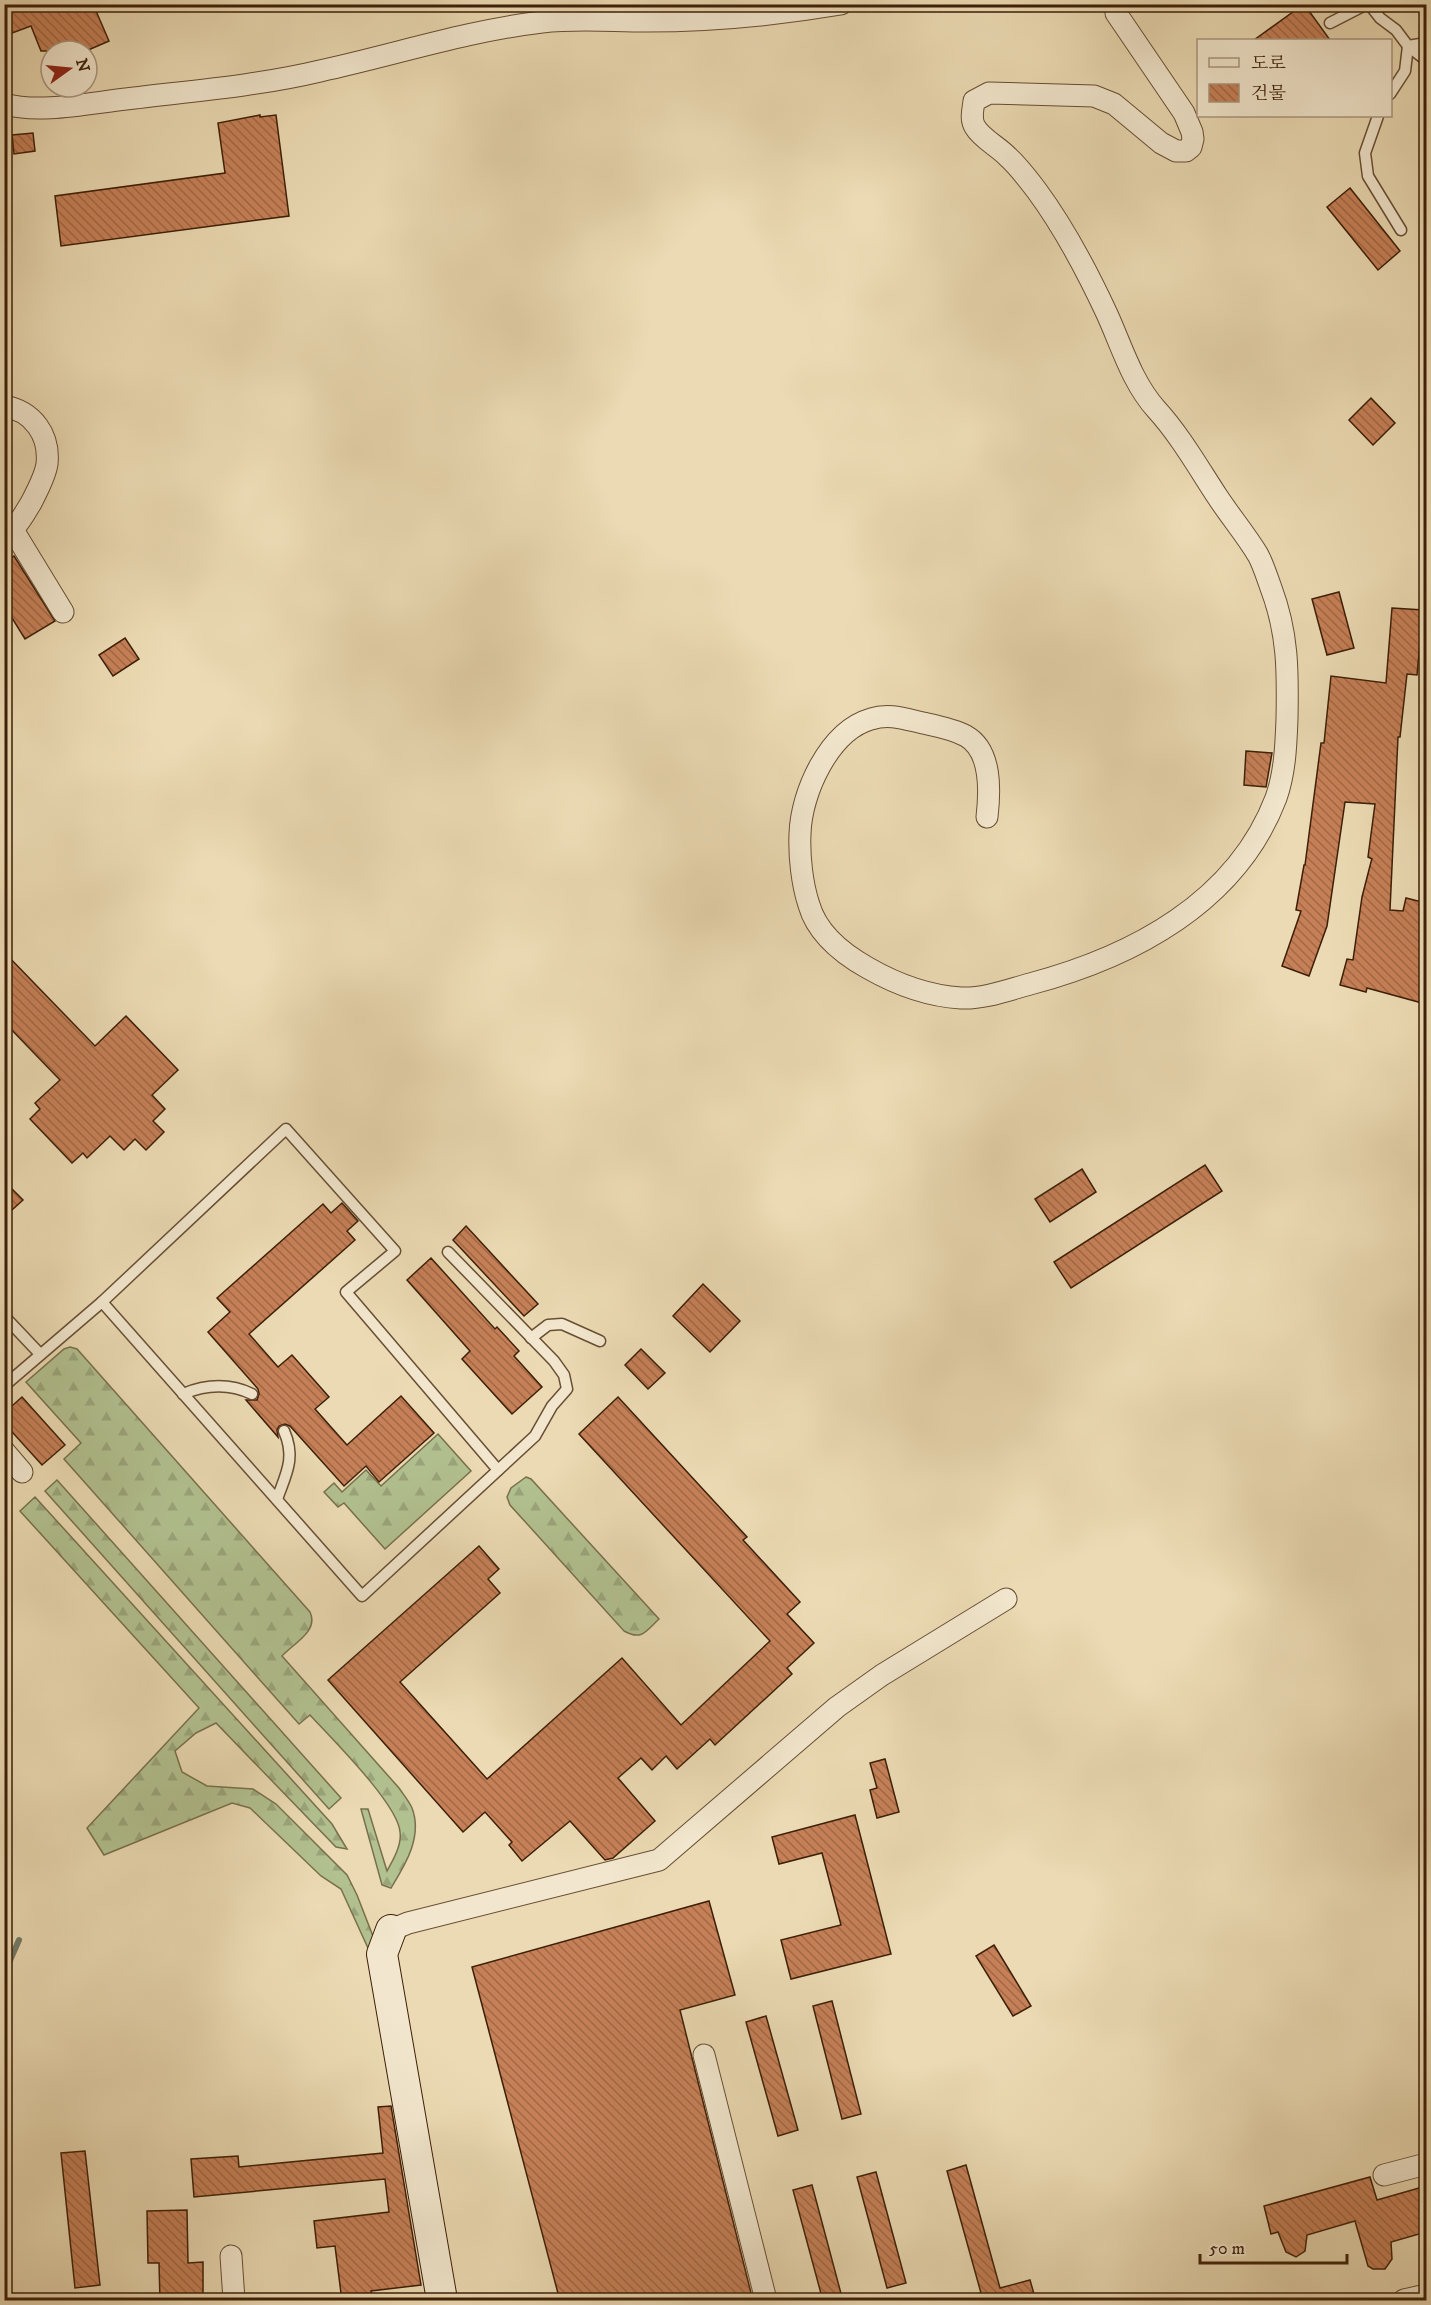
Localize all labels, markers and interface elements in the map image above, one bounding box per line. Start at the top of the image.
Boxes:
north arrow [39,39,99,99]
legend [1197,39,1392,117]
text: 도로 [1251,53,1286,75]
text: N [71,56,94,74]
text: 건물 [1251,83,1286,105]
scale bar [1200,2227,1347,2265]
text: 50 m [1209,2238,1245,2260]

